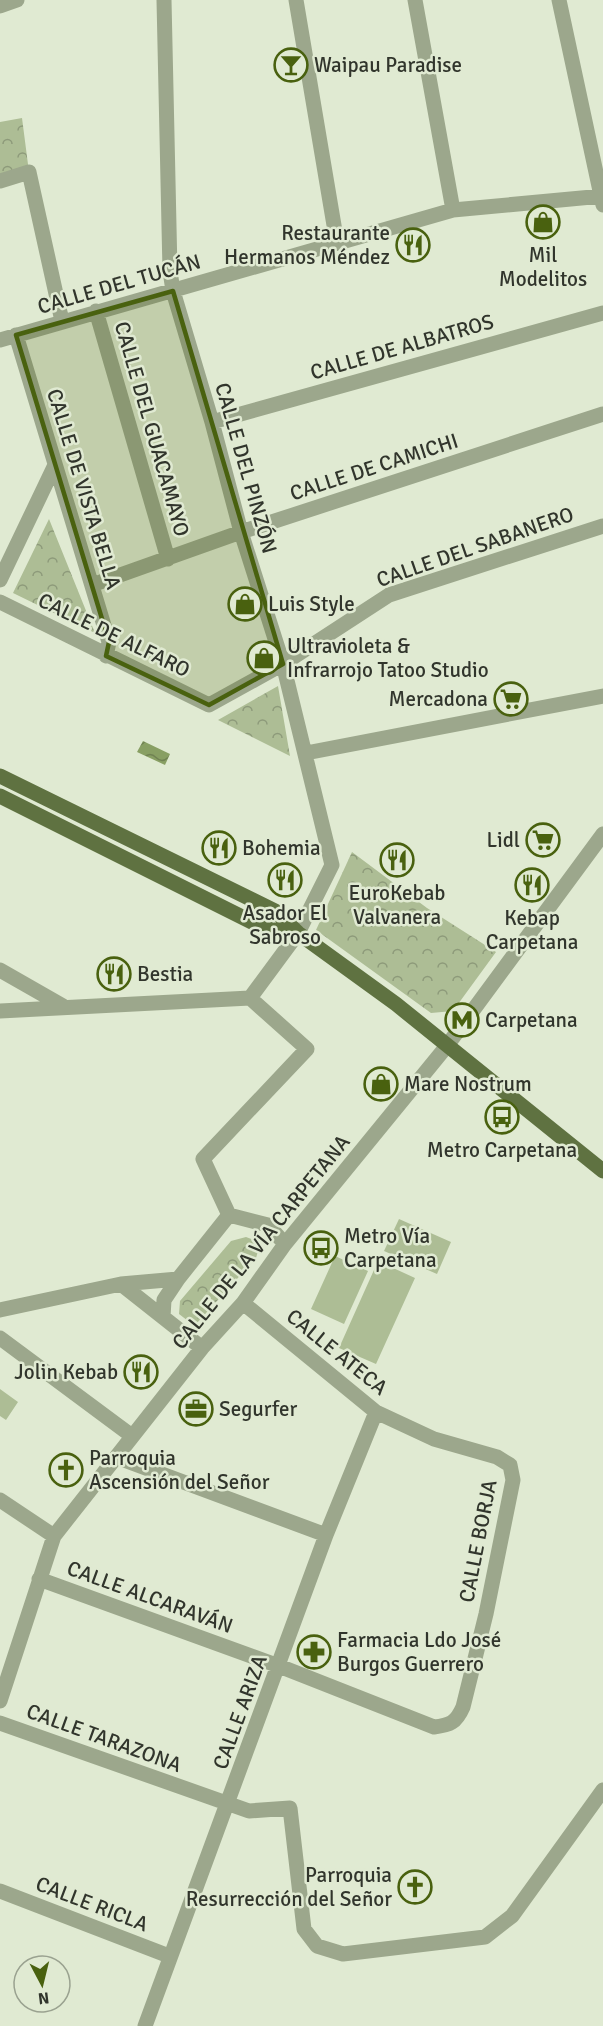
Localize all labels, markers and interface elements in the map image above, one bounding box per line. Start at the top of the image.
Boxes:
bar icon: Waipau Paradise [273,47,309,83]
place label: Waipau Paradise [314,52,462,78]
shop icon: Mil Modelitos [525,204,561,240]
place label: Restaurante Hermanos Méndez [224,220,390,270]
restaurant icon: Restaurante Hermanos Méndez [395,227,431,263]
place label: Mil Modelitos [499,242,587,292]
street label: CALLE DEL TUCÁN [34,248,204,320]
street label: CALLE DE ALBATROS [307,308,497,386]
street label: CALLE DEL GUACAMAYO [109,319,195,539]
street label: CALLE DEL PINZÓN [209,380,283,556]
street label: CALLE DE VISTA BELLA [41,386,127,593]
street label: CALLE DE CAMICHI [287,428,461,506]
street label: CALLE DEL SABANERO [373,501,577,593]
shop icon: Luis Style [227,586,263,622]
street label: CALLE DE ALFARO [34,587,194,683]
place label: Luis Style [268,591,355,617]
place label: Ultravioleta & Infrarrojo Tatoo Studio [287,633,489,683]
shop icon: Ultravioleta & Infrarrojo Tatoo Studio [246,640,282,676]
supermarket icon: Mercadona [493,681,529,717]
place label: Mercadona [389,686,488,712]
supermarket icon: Lidl [525,822,561,858]
place label: Lidl [486,827,520,853]
restaurant icon: Bohemia [201,830,237,866]
place label: Bohemia [242,835,321,861]
restaurant icon: EuroKebab Valvanera [379,842,415,878]
restaurant icon: Asador El Sabroso [267,862,303,898]
restaurant icon: Kebap Carpetana [514,867,550,903]
place label: EuroKebab Valvanera [349,880,445,930]
place label: Asador El Sabroso [242,900,328,950]
place label: Kebap Carpetana [486,905,578,955]
restaurant icon: Bestia [96,956,132,992]
place label: Bestia [137,961,193,987]
metro station icon: Carpetana [444,1002,480,1038]
place label: Carpetana [485,1007,578,1033]
shop icon: Mare Nostrum [363,1066,399,1102]
place label: Mare Nostrum [404,1071,532,1097]
bus stop icon: Metro Carpetana [484,1099,520,1135]
street label: CALLE DE LA VÍA CARPETANA [166,1129,356,1354]
place label: Metro Carpetana [427,1137,577,1163]
place label: Metro Vía Carpetana [344,1223,437,1273]
bus stop icon: Metro Vía Carpetana [303,1230,339,1266]
street label: CALLE ATECA [281,1303,393,1401]
restaurant icon: Jolin Kebab [123,1354,159,1390]
place label: Jolin Kebab [14,1359,118,1385]
office icon: Segurfer [178,1391,214,1427]
place label: Segurfer [219,1396,297,1422]
place label: Parroquia Ascensión del Señor [89,1445,270,1495]
church icon: Parroquia Ascensión del Señor [48,1452,84,1488]
street label: CALLE BORJA [453,1477,503,1605]
street label: CALLE ALCARAVÁN [63,1555,237,1639]
place label: Farmacia Ldo José Burgos Guerrero [337,1627,501,1677]
pharmacy icon: Farmacia Ldo José Burgos Guerrero [296,1634,332,1670]
street label: CALLE ARIZA [207,1651,273,1773]
street label: CALLE TARAZONA [23,1698,185,1778]
place label: Parroquia Resurrección del Señor [186,1862,392,1912]
church icon: Parroquia Resurrección del Señor [397,1869,433,1905]
street label: CALLE RICLA [32,1871,152,1937]
north arrow [12,1954,72,2014]
text: N [37,1987,50,2008]

